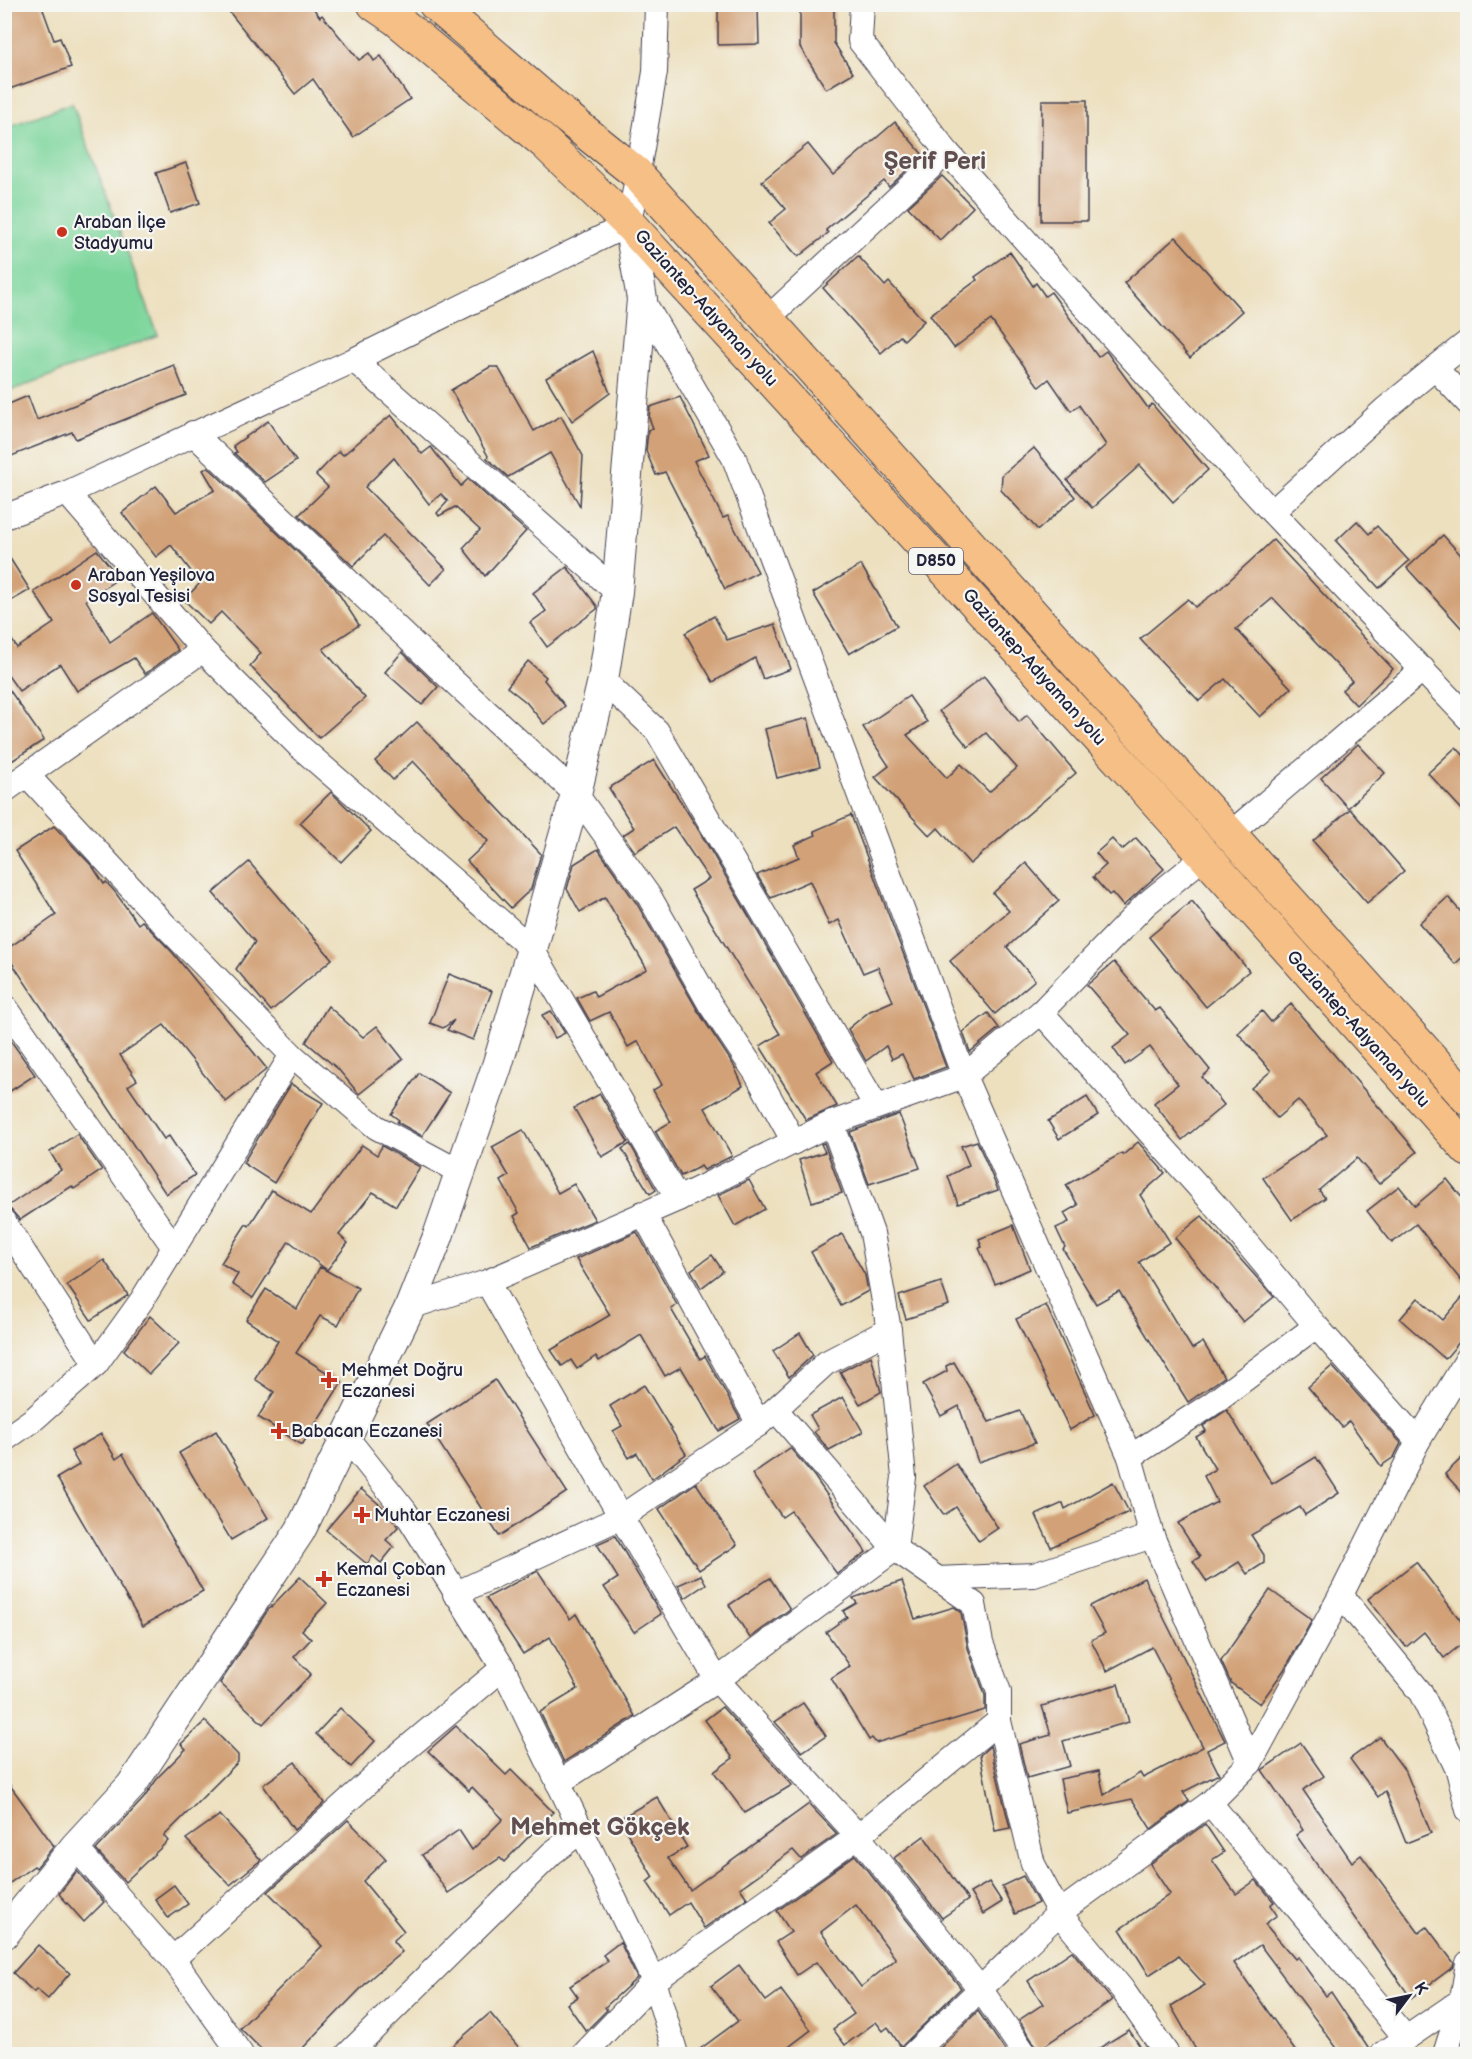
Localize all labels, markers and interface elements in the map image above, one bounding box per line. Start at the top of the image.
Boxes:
district label: Şerif Peri [884,147,986,176]
place label: Araban İlçe Stadyumu [74,211,166,254]
marker: Araban İlçe Stadyumu [55,225,69,239]
street label: Gaziantep-Adıyaman yolu [630,225,782,391]
road number: D850 [909,548,963,574]
place label: Araban Yeşilova Sosyal Tesisi [88,565,215,607]
marker: Araban Yeşilova Sosyal Tesisi [69,578,83,592]
street label: Gaziantep-Adıyaman yolu [958,584,1110,750]
street label: Gaziantep-Adıyaman yolu [1282,946,1434,1112]
place label: Mehmet Doğru Eczanesi [341,1360,463,1402]
marker: Mehmet Doğru Eczanesi [322,1373,336,1387]
place label: Babacan Eczanesi [291,1421,443,1442]
marker: Babacan Eczanesi [272,1424,286,1438]
place label: Muhtar Eczanesi [374,1505,510,1526]
marker: Muhtar Eczanesi [355,1508,369,1522]
place label: Kemal Çoban Eczanesi [336,1559,446,1601]
marker: Kemal Çoban Eczanesi [317,1572,331,1586]
district label: Mehmet Gökçek [510,1813,690,1842]
north arrow [1379,1966,1439,2026]
text: K [1410,1979,1431,1999]

